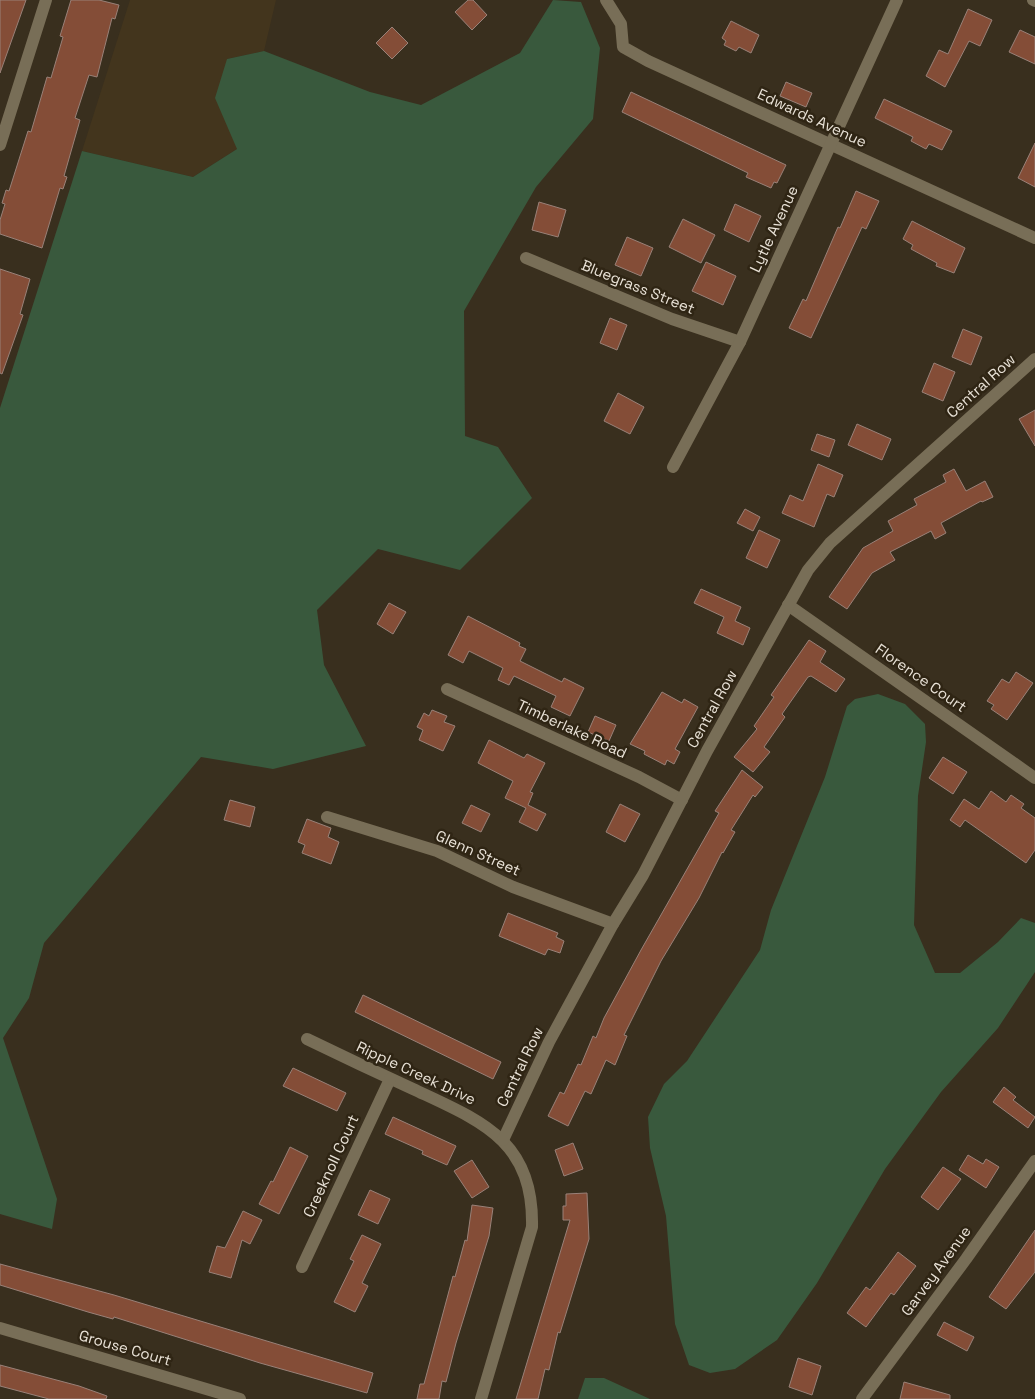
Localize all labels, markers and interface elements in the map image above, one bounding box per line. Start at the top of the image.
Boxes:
street label: Edwards Avenue [755,84,870,151]
street label: Lytle Avenue [745,182,802,275]
street label: Bluegrass Street [579,255,698,318]
street label: Central Row [942,350,1019,422]
street label: Florence Court [872,639,971,716]
street label: Central Row [682,666,741,751]
street label: Timberlake Road [514,695,630,762]
street label: Glenn Street [433,825,524,880]
street label: Central Row [492,1024,547,1110]
street label: Ripple Creek Drive [354,1037,479,1109]
street label: Creeknoll Court [298,1111,363,1220]
street label: Garvey Avenue [897,1222,975,1319]
street label: Grouse Court [77,1325,174,1370]

